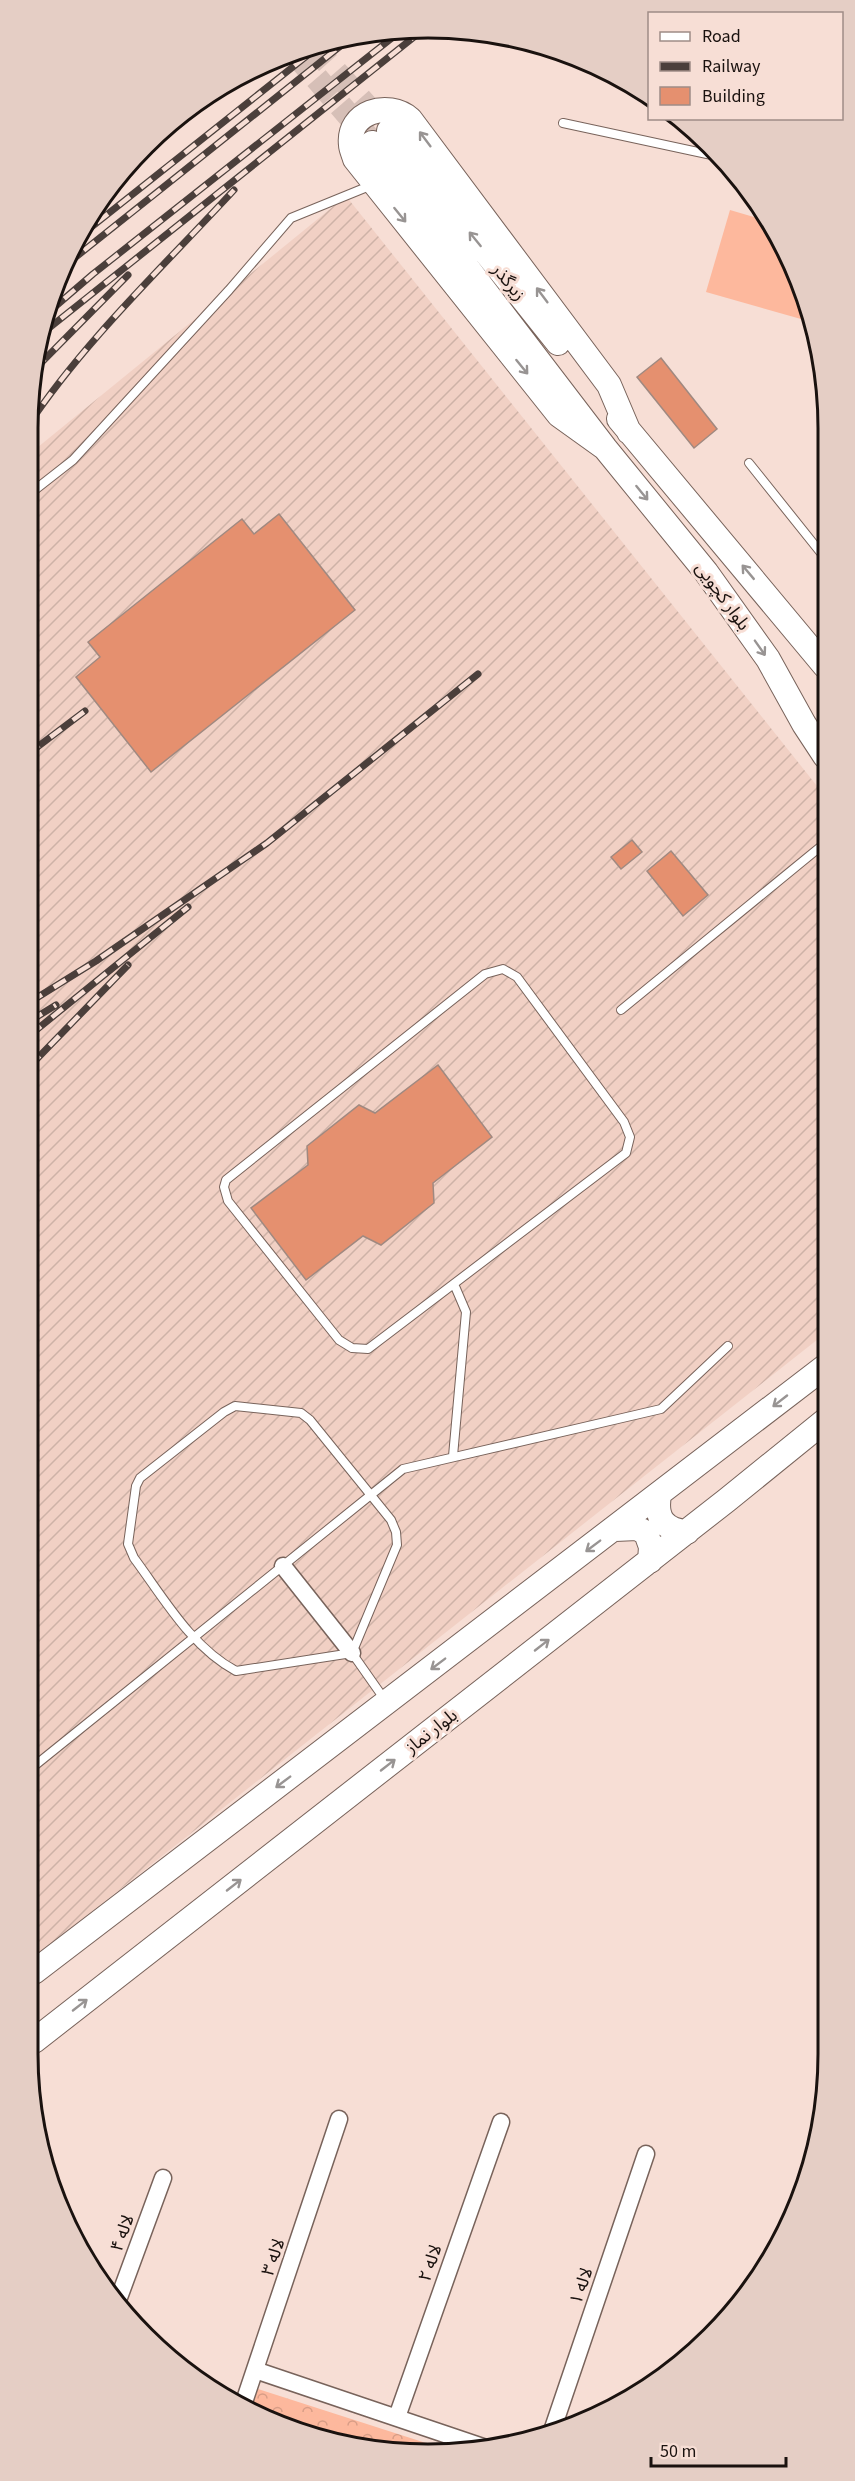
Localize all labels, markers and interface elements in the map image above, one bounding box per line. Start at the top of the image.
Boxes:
legend [648,12,843,120]
text: Road [702,24,741,49]
text: Railway [702,54,761,79]
text: Building [702,84,765,109]
one-way arrow [419,131,432,147]
one-way arrow [393,207,407,222]
one-way arrow [468,231,481,247]
street label: زیرگذر [485,258,531,306]
one-way arrow [536,288,548,304]
one-way arrow [515,359,528,375]
one-way arrow [635,485,649,500]
street label: بلوار کچویی [689,557,756,636]
one-way arrow [742,564,755,580]
one-way arrow [754,639,766,656]
one-way arrow [773,1395,789,1408]
one-way arrow [585,1540,601,1552]
one-way arrow [533,1639,549,1651]
one-way arrow [430,1658,446,1670]
street label: بلوار نماز [399,1703,463,1760]
one-way arrow [380,1758,396,1771]
one-way arrow [275,1776,291,1789]
one-way arrow [226,1878,242,1891]
one-way arrow [72,1998,88,2011]
street label: لاله ۴ [104,2211,141,2255]
street label: لاله ۳ [255,2235,291,2279]
street label: لاله ۲ [412,2241,448,2285]
street label: لاله ۱ [563,2264,599,2308]
scale bar [651,2430,786,2468]
text: 50 m [660,2439,696,2464]

